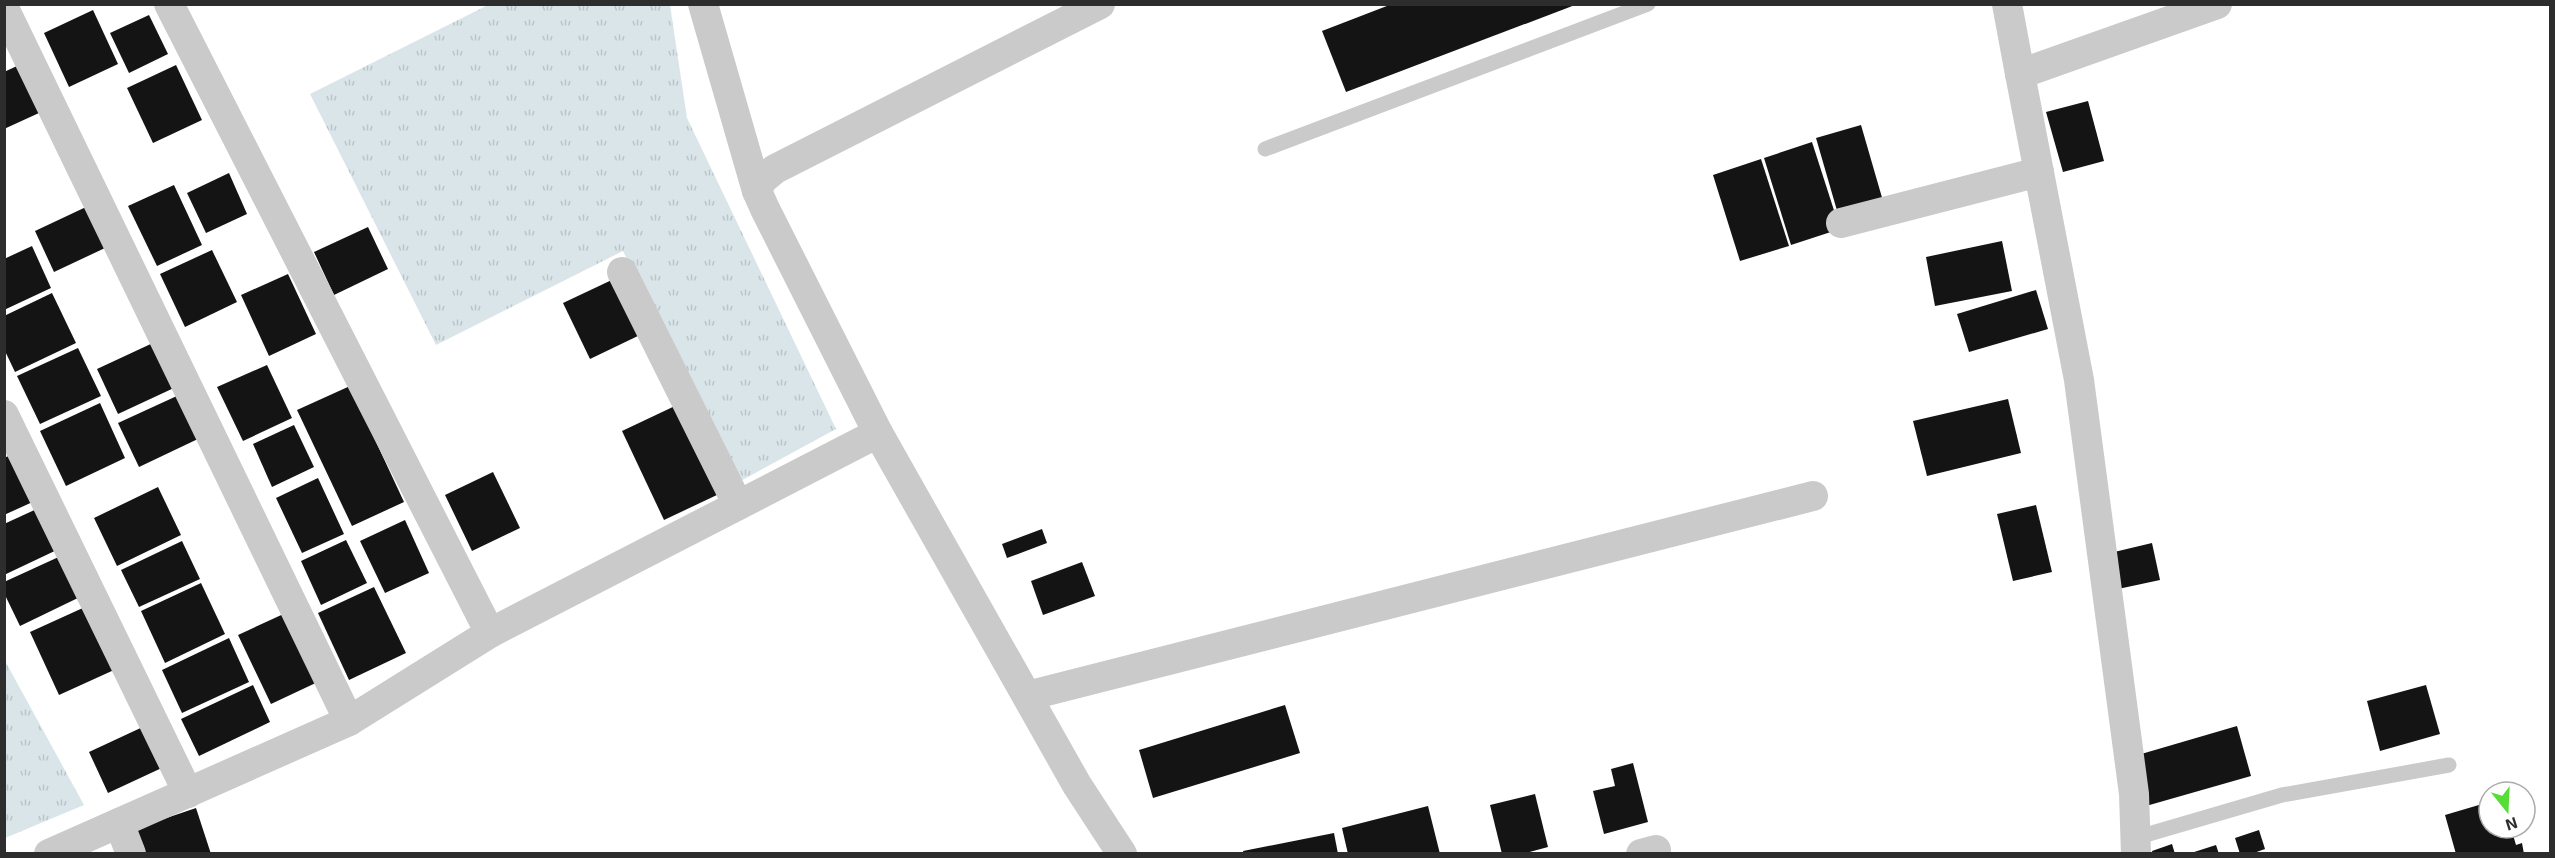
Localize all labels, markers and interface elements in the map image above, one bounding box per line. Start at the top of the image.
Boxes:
north arrow [2477,780,2537,840]
text: N [2503,814,2520,836]

